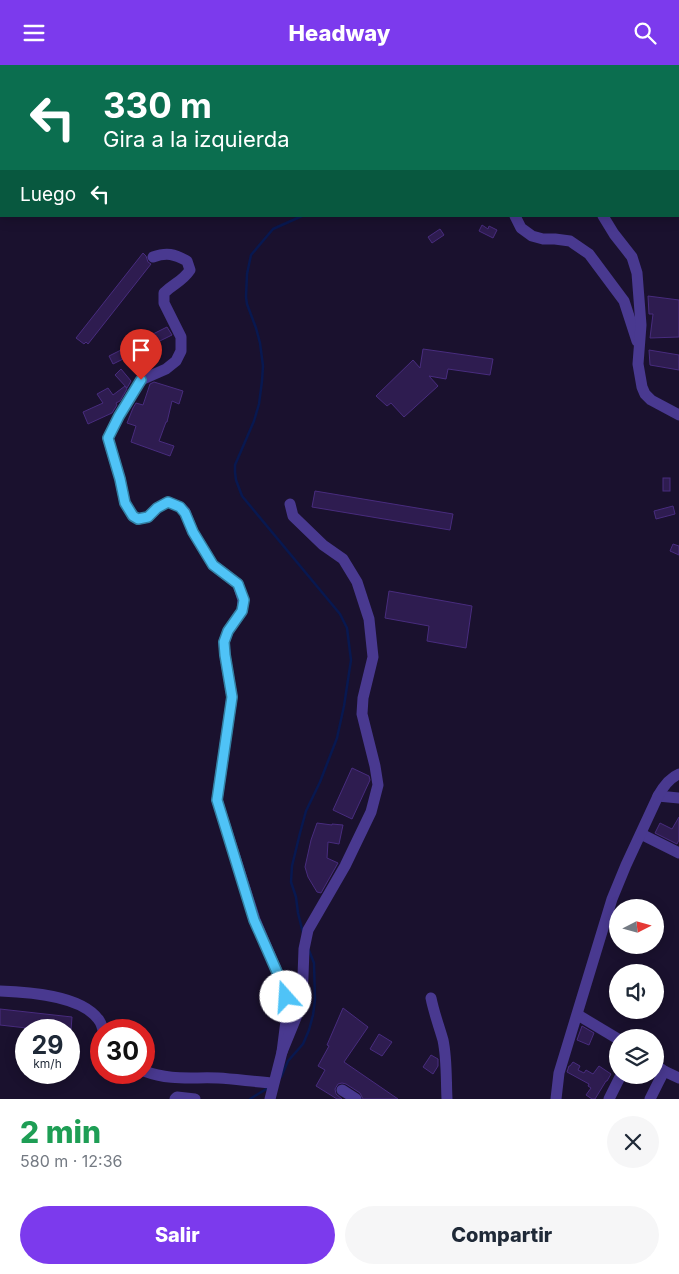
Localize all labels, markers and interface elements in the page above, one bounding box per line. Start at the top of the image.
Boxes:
icon: menu [20,19,48,47]
icon: search [631,19,659,47]
text: Headway [289,20,390,46]
text: 330 m [103,84,212,126]
icon: left [20,85,85,150]
text: Gira a la izquierda [103,126,290,152]
icon: left [86,180,114,208]
text: Luego [20,183,76,206]
pin [120,329,162,380]
icon: arrive [127,336,155,364]
north arrow [609,899,664,954]
map controls [609,899,664,1084]
button: sound [609,964,664,1019]
position arrow [259,970,311,1022]
speed limit sign: 30 [90,1019,155,1084]
button: layers [609,1029,664,1084]
text: 29 [32,1030,63,1060]
text: km/h [33,1056,62,1071]
text: 2 min [20,1114,101,1150]
button: close [607,1116,659,1168]
text: 580 m · 12:36 [20,1151,123,1171]
button: Salir [20,1206,335,1264]
button: Compartir [345,1206,659,1264]

